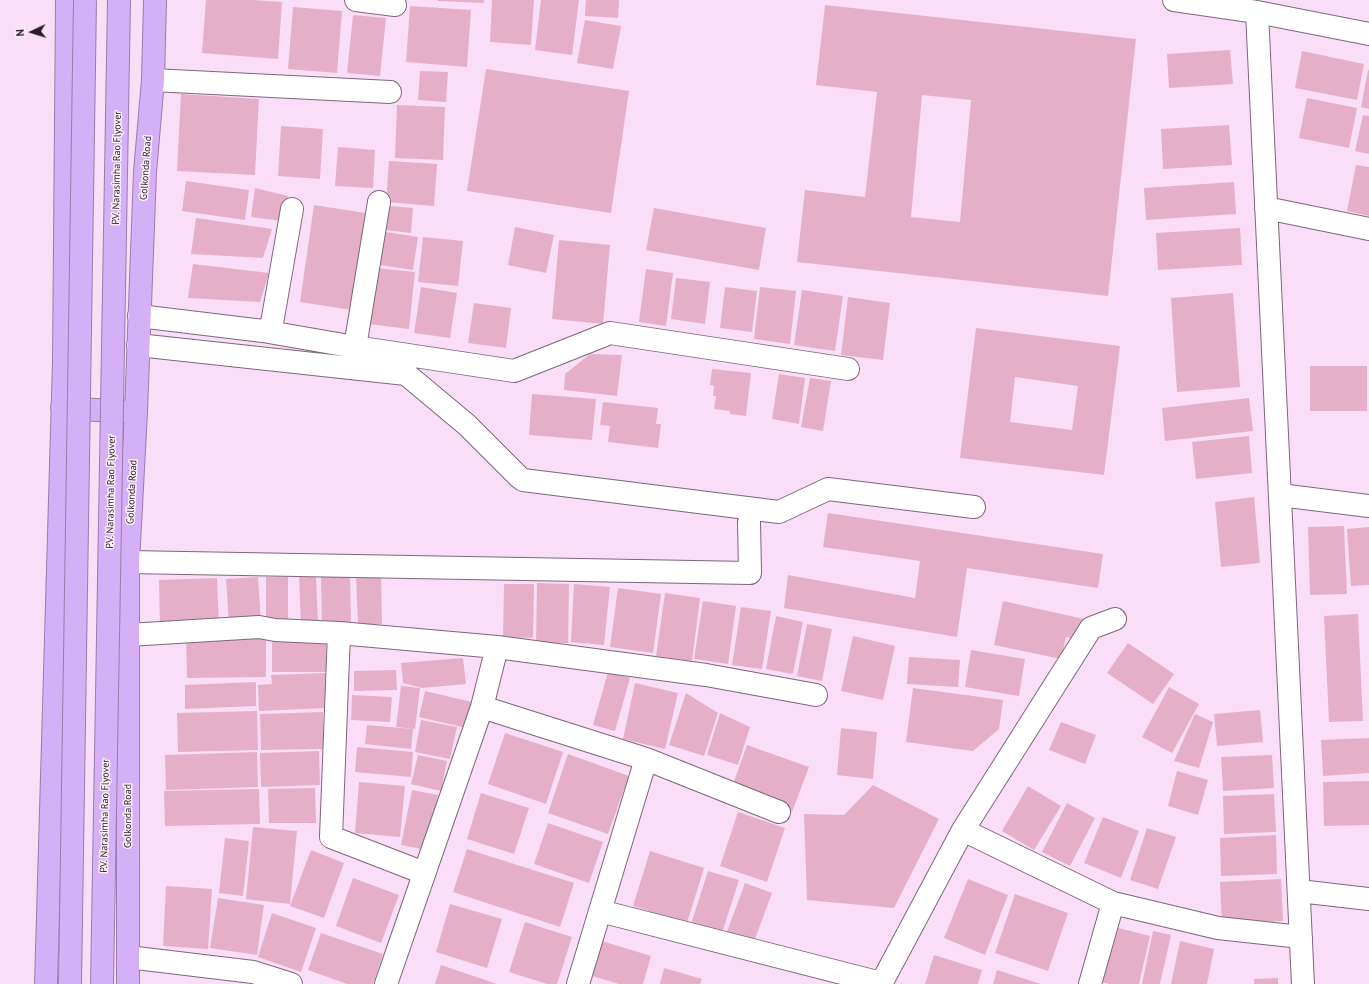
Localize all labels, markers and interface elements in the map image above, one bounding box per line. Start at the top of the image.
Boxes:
north arrow [12,12,52,52]
text: N [13,29,27,37]
street label: P.V. Narasimha Rao Flyover [110,111,124,225]
street label: Golkonda Road [138,136,154,200]
street label: P.V. Narasimha Rao Flyover [104,435,118,549]
street label: Golkonda Road [124,460,140,524]
street label: P.V. Narasimha Rao Flyover [98,759,112,873]
street label: Golkonda Road [122,784,134,848]

